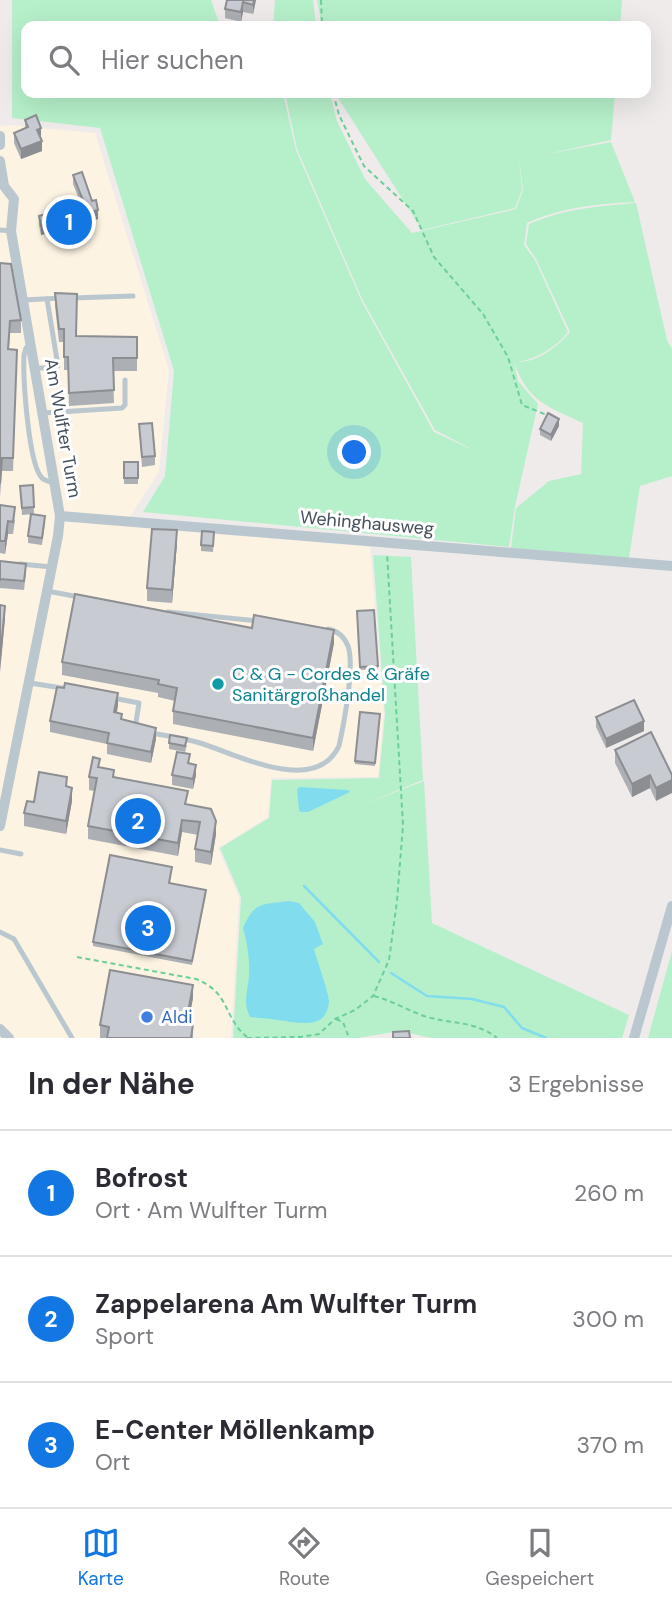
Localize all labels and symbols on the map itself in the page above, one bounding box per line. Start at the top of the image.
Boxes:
pin: 1 [46,196,92,248]
street label: Am Wulfter Turm [39,356,87,500]
your location [337,435,371,469]
street label: Wehinghausweg [299,505,435,541]
place label: C & G - Cordes & Gräfe Sanitärgroßhandel [232,662,430,707]
marker: C & G - Cordes & Gräfe Sanitärgroßhandel [210,676,226,692]
pin: 2 [115,795,161,847]
pin: 3 [125,902,171,954]
place label: Aldi [161,1005,193,1029]
marker: Aldi [139,1009,155,1025]

